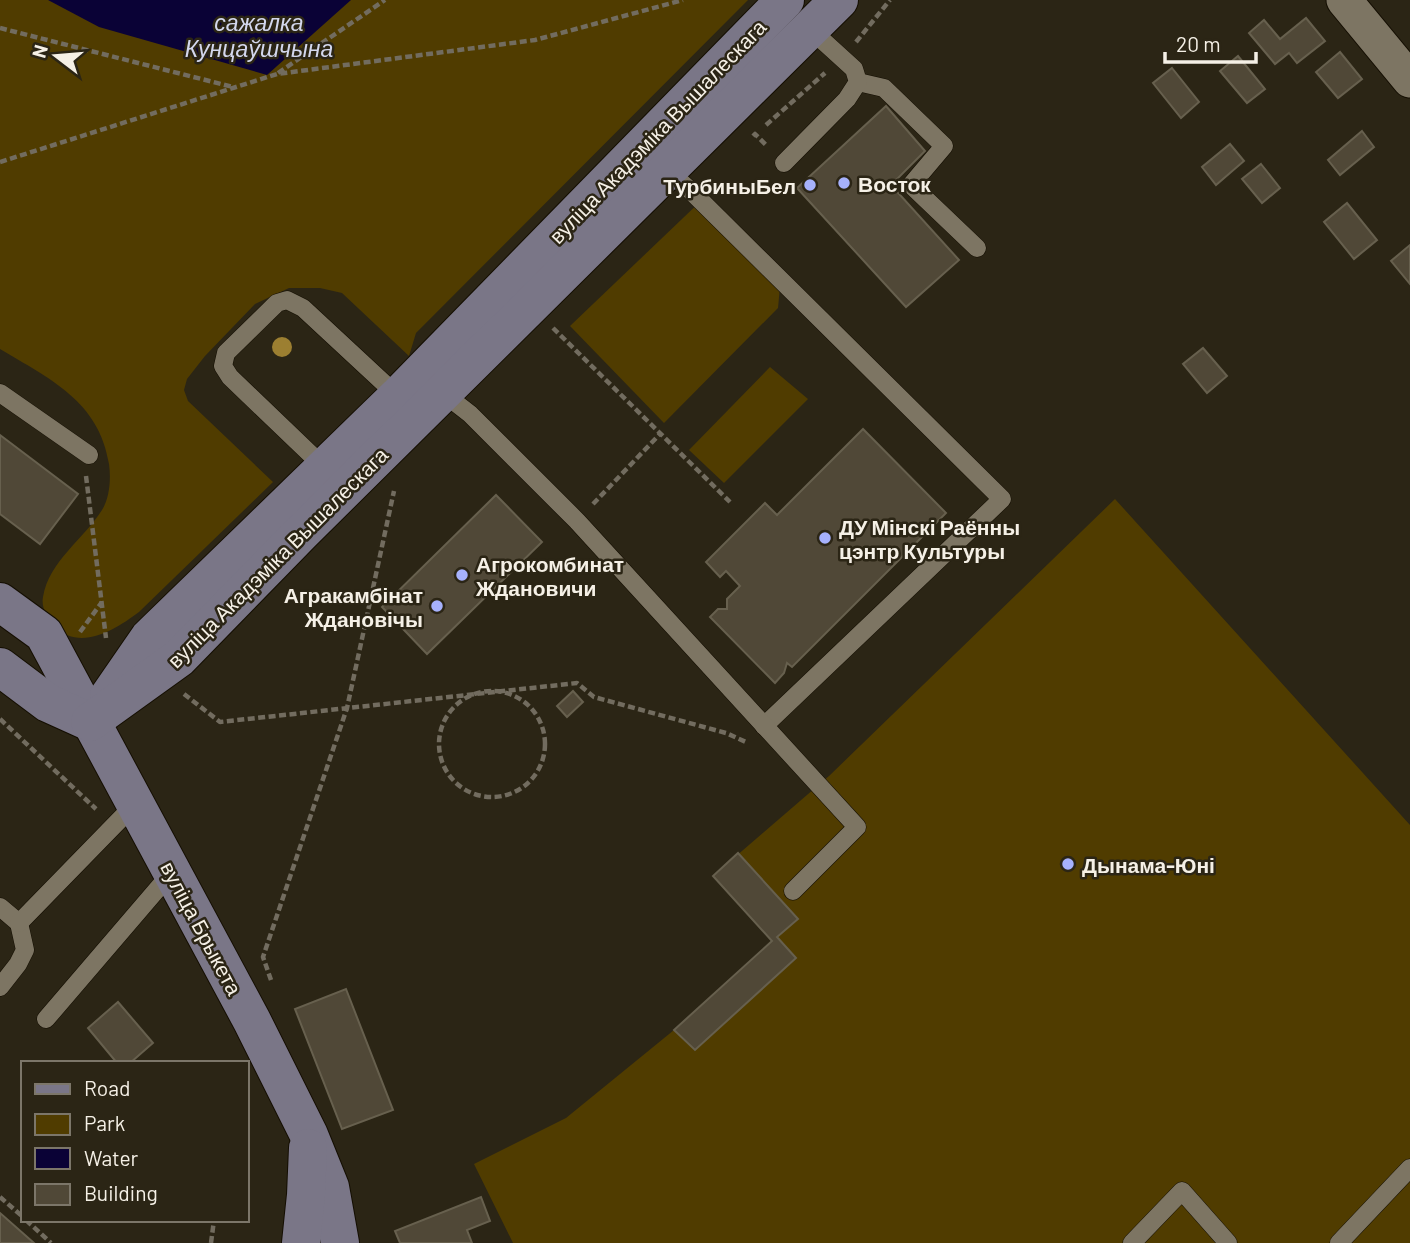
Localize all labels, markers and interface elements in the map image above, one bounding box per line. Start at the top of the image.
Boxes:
water label: сажалка Кунцаўшчына [185,8,333,62]
street label: вуліца Акадэміка Вышалескага [543,14,771,248]
north arrow [21,21,91,91]
scale bar [1165,21,1256,65]
text: 20 m [1176,31,1221,56]
text: N [26,42,52,60]
place label: Восток [858,171,931,196]
place label: ТурбиныБел [663,173,796,198]
marker: Восток [836,175,852,191]
marker: ТурбиныБел [802,177,818,193]
street label: вуліца Акадэміка Вышалескага [162,442,392,672]
place label: ДУ Мінскі Раённы цэнтр Культуры [839,514,1020,563]
marker: ДУ Мінскі Раённы цэнтр Культуры [817,530,833,546]
place label: Агрокомбинат Ждановичи [475,551,624,600]
marker: Агрокомбинат Ждановичи [454,567,470,583]
place label: Агракамбінат Ждановічы [284,582,423,631]
marker: Агракамбінат Ждановічы [429,598,445,614]
place label: Дынама-Юні [1082,852,1215,877]
marker: Дынама-Юні [1060,856,1076,872]
street label: вуліца Брыкета [156,857,248,999]
legend [21,1061,248,1222]
text: Road [84,1075,130,1100]
text: Park [84,1110,125,1135]
text: Water [84,1145,139,1170]
text: Building [84,1180,158,1205]

